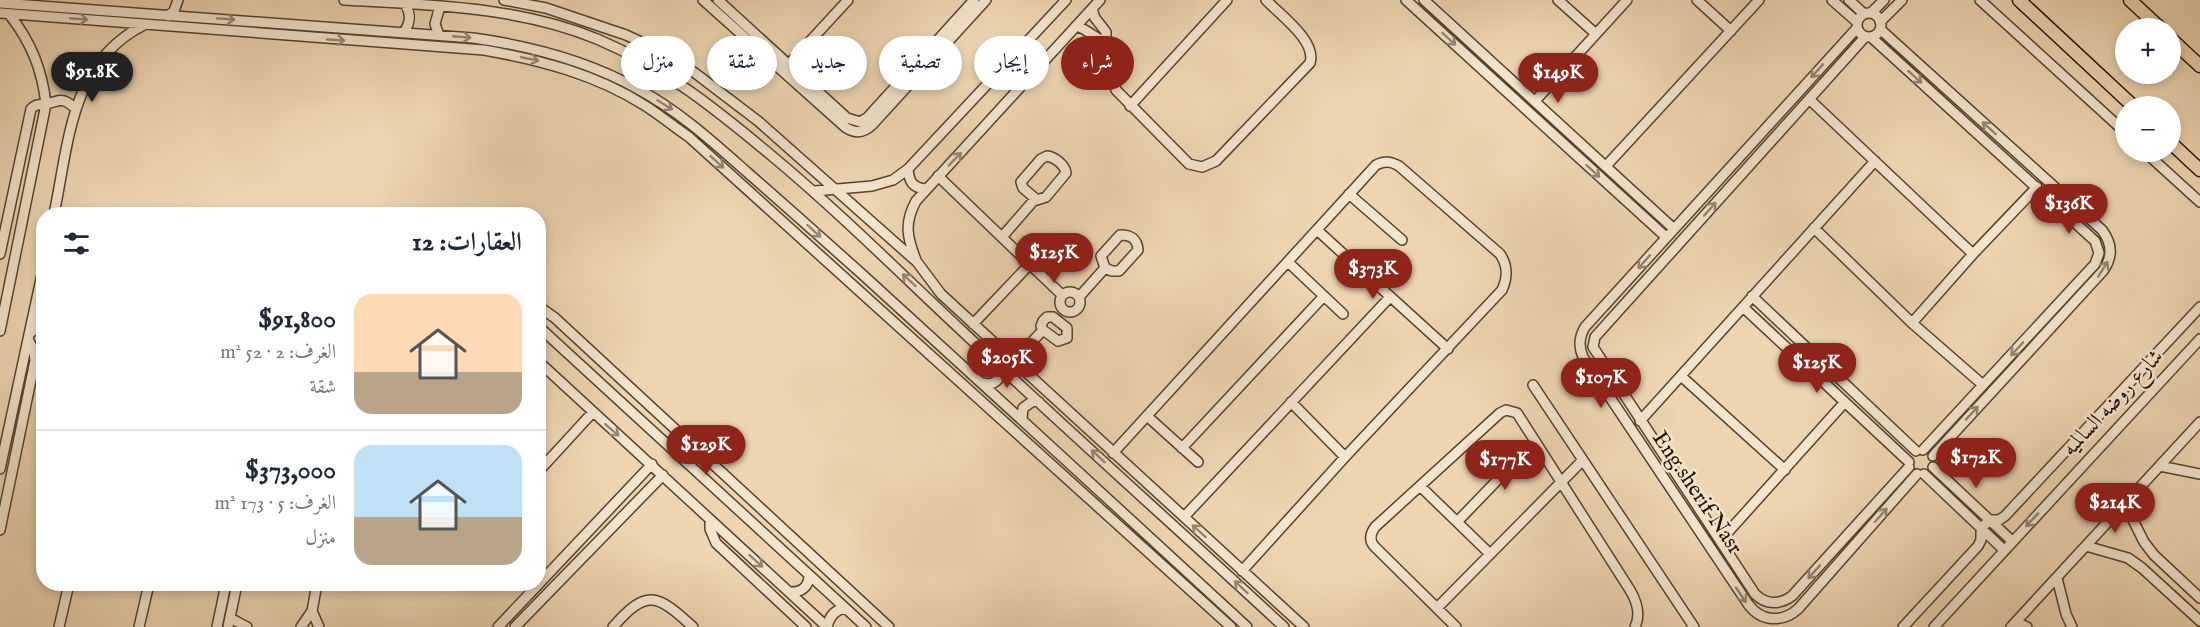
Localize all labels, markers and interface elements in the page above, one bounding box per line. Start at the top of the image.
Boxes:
one-way arrow [69,14,89,25]
one-way arrow [215,14,235,25]
map controls [2115,18,2181,162]
button: + [2115,18,2181,84]
one-way arrow [452,32,472,43]
one-way arrow [1442,32,1457,47]
one-way arrow [326,34,346,45]
chip: منزل [621,36,695,90]
chip: شقة [707,36,777,90]
chip: جديد [789,36,867,90]
chip: تصفية [879,36,962,90]
chip: إيجار [974,36,1049,90]
chip: شراء [1061,36,1134,90]
pin: $91.8K [43,52,141,103]
pin: $149K [1516,53,1600,104]
one-way arrow [520,54,540,65]
text: $91.8K [65,59,119,84]
text: $149K [1532,60,1584,85]
one-way arrow [1810,63,1824,78]
one-way arrow [1907,70,1922,84]
button: − [2115,96,2181,162]
one-way arrow [656,99,673,112]
one-way arrow [1982,121,1997,135]
one-way arrow [947,151,962,166]
one-way arrow [709,155,724,169]
one-way arrow [1586,164,1601,178]
pin: $136K [2027,184,2111,235]
text: $136K [2045,191,2093,216]
one-way arrow [1703,202,1717,217]
one-way arrow [806,224,821,238]
text: العقارات: 12 [412,226,522,259]
icon: filters [60,227,93,260]
pin: $125K [1012,233,1096,284]
text: $125K [1029,240,1079,265]
pin: $373K [1331,249,1415,300]
one-way arrow [1637,254,1651,269]
text: $373K [1348,256,1398,281]
one-way arrow [2098,261,2110,278]
one-way arrow [901,273,916,287]
text: $91,800 [258,303,336,336]
icon: home [402,318,474,390]
pin: $205K [965,338,1049,389]
text: الغرف: 2 · 52 m² [220,340,336,365]
one-way arrow [2010,341,2024,356]
pin: $125K [1775,343,1859,394]
street label: شارع روضه السالميه [2056,343,2172,465]
text: $205K [981,345,1033,370]
text: $125K [1792,350,1842,375]
pin: $107K [1559,358,1643,409]
text: $107K [1575,365,1627,390]
text: شقة [310,375,336,400]
one-way arrow [1965,406,1979,421]
one-way arrow [604,423,620,436]
pin: $129K [664,425,748,476]
street label: Eng.sherif Nasr [1645,426,1749,560]
text: $129K [680,432,732,457]
pin: $172K [1934,438,2018,489]
pin: $177K [1463,440,1547,491]
text: $172K [1950,445,2002,470]
text: $177K [1479,447,1531,472]
one-way arrow [1090,449,1105,463]
text: $373,000 [245,454,336,487]
icon: home [402,469,474,541]
pin: $214K [2073,483,2157,534]
text: $214K [2089,490,2141,515]
text: الغرف: 5 · 173 m² [215,491,336,516]
one-way arrow [1874,508,1888,523]
one-way arrow [2025,512,2039,527]
one-way arrow [1191,524,1206,538]
text: منزل [305,526,336,551]
one-way arrow [748,554,763,568]
one-way arrow [1807,564,1821,579]
one-way arrow [1234,580,1249,595]
one-way arrow [1735,586,1747,602]

